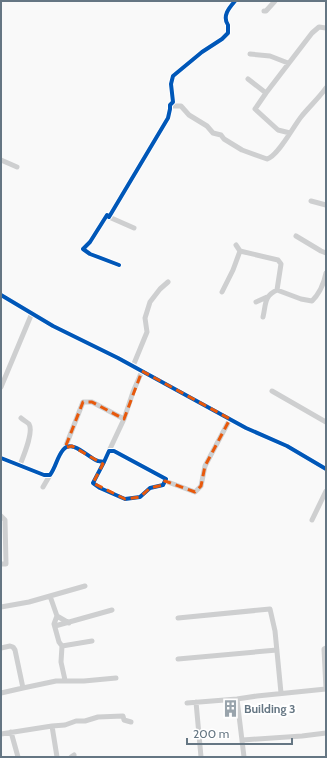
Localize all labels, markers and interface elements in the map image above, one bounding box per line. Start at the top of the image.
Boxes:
building icon: Building 3 [221,698,241,718]
place label: Building 3 [244,701,296,716]
scale bar [187,720,292,746]
text: 200 m [193,726,229,741]

